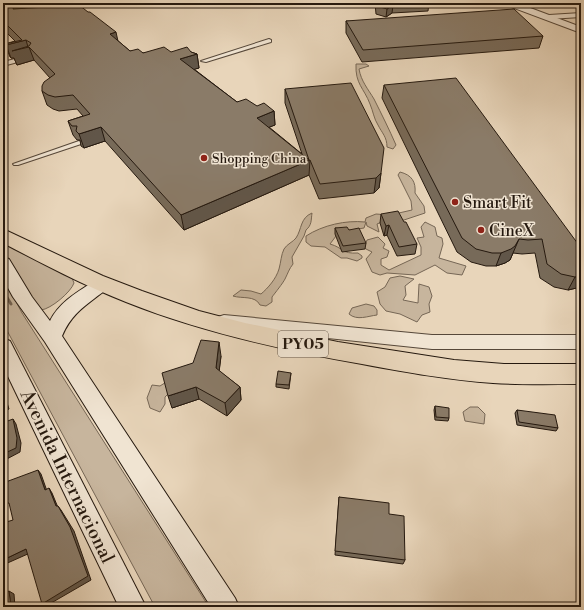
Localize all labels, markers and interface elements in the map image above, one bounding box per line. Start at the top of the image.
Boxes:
place label: Shopping China [212,151,307,167]
marker: Shopping China [199,153,209,163]
place label: Smart Fit [463,193,532,213]
marker: Smart Fit [450,197,460,207]
place label: CineX [489,221,535,241]
marker: CineX [476,225,486,235]
road number: PY05 [278,331,328,357]
street label: Avenida Internacional [14,385,120,567]

